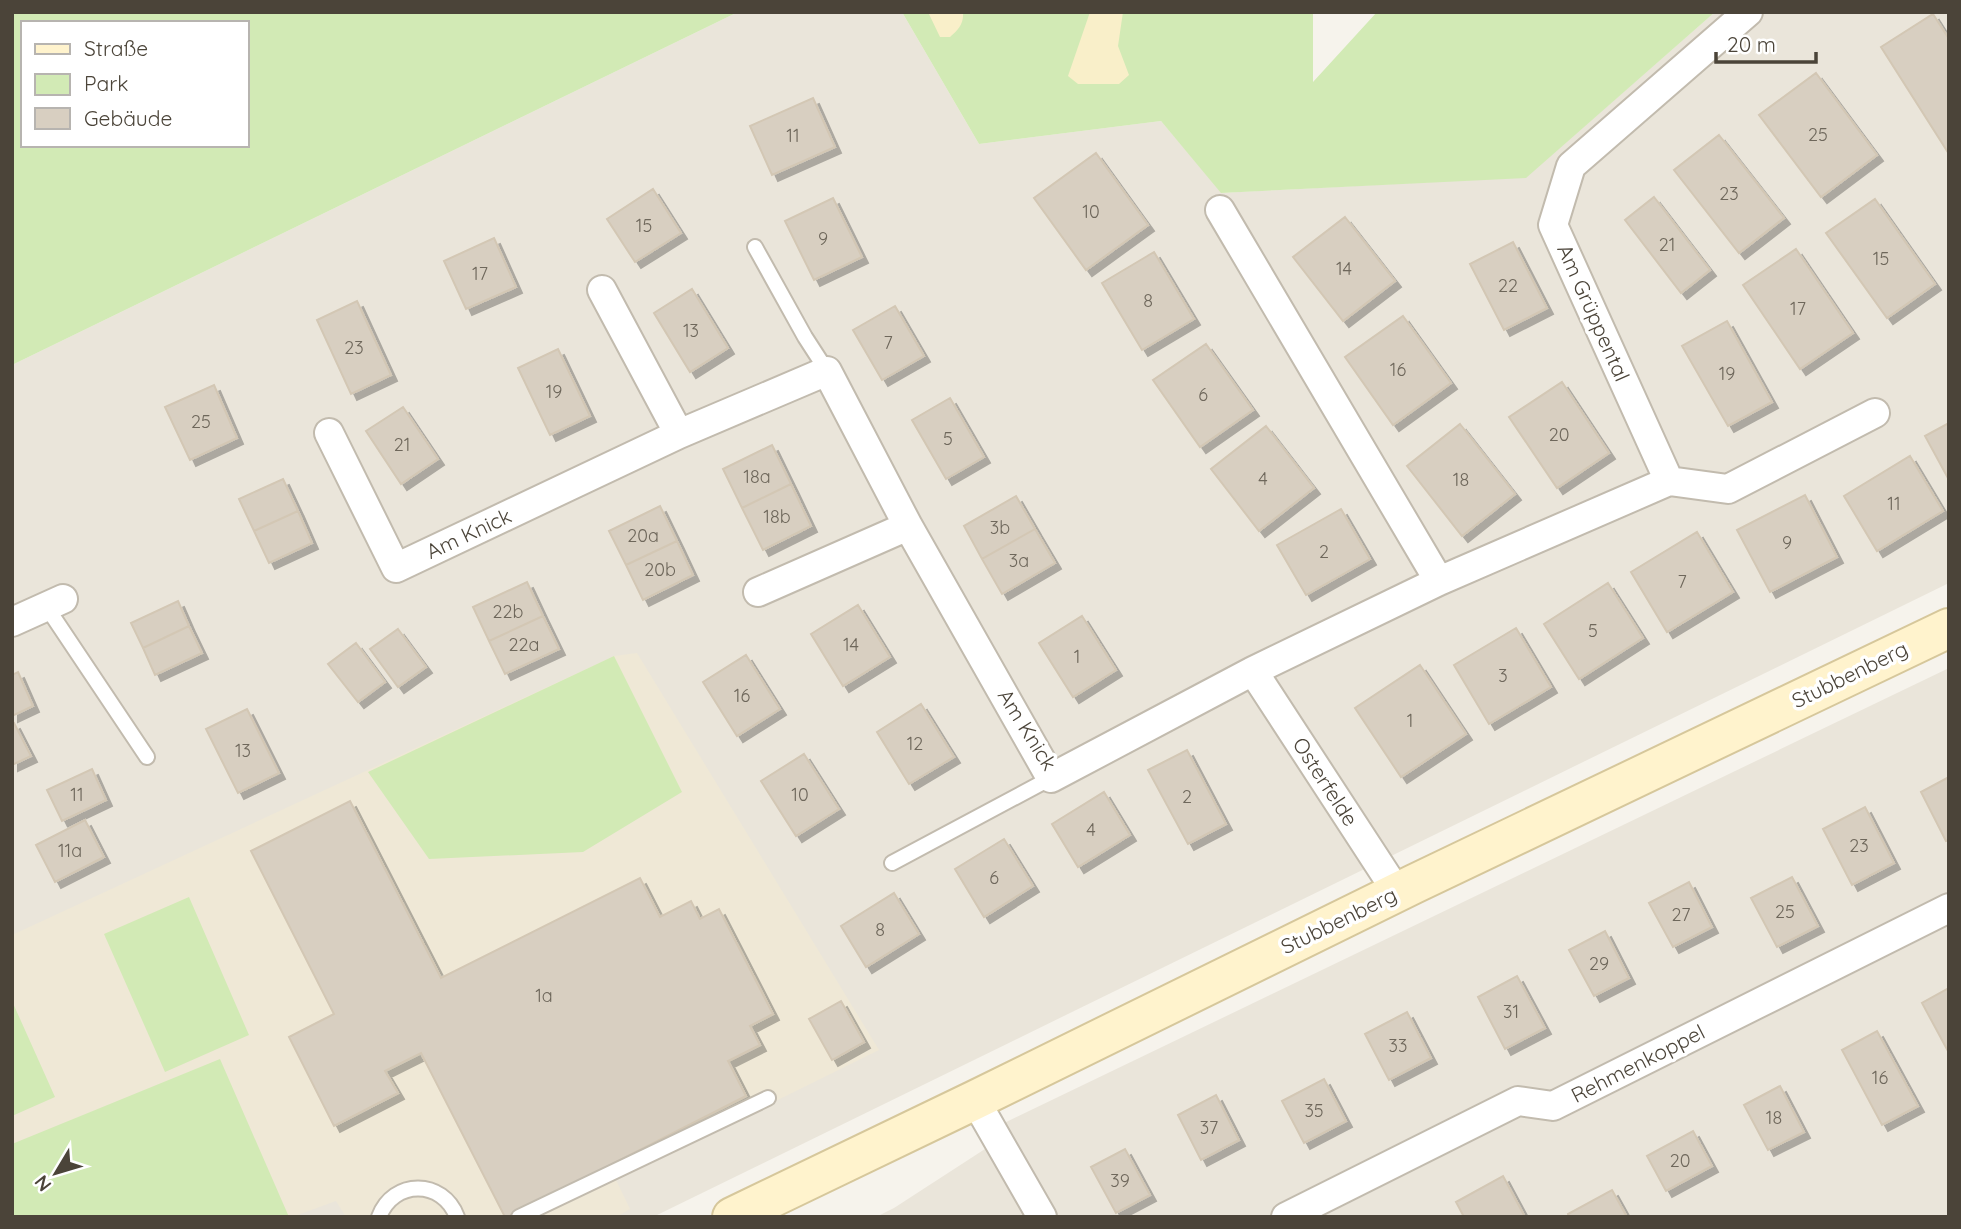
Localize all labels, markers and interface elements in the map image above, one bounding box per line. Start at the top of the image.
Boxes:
legend [21,21,248,147]
scale bar [1716,21,1816,65]
text: 20 m [1727,31,1776,57]
text: Straße [84,35,148,61]
text: Park [84,70,128,96]
text: Gebäude [84,105,172,131]
house number: 25 [1808,123,1828,146]
house number: 11 [786,124,800,147]
house number: 23 [1719,182,1739,205]
house number: 10 [1082,200,1100,223]
house number: 15 [636,214,652,237]
house number: 9 [818,227,828,250]
house number: 21 [1659,233,1675,256]
street label: Am Grüppental [1552,240,1636,385]
house number: 15 [1873,247,1889,270]
house number: 14 [1336,257,1352,280]
house number: 17 [472,262,488,285]
house number: 22 [1498,274,1518,297]
house number: 8 [1143,289,1153,312]
house number: 17 [1790,297,1806,320]
house number: 13 [683,319,699,342]
house number: 7 [883,331,893,354]
house number: 23 [344,336,364,359]
house number: 16 [1390,358,1406,381]
house number: 19 [1719,362,1735,385]
house number: 19 [546,380,562,403]
house number: 6 [1198,383,1208,406]
house number: 25 [191,410,211,433]
house number: 20 [1549,423,1569,446]
house number: 5 [943,427,953,450]
house number: 21 [394,433,410,456]
house number: 18a [743,465,771,488]
house number: 4 [1258,467,1268,490]
house number: 18 [1453,468,1469,491]
house number: 11 [1887,492,1901,515]
street label: Am Knick [422,502,515,564]
house number: 18b [763,505,791,528]
house number: 3b [990,516,1010,539]
house number: 20a [627,524,659,547]
house number: 9 [1782,531,1792,554]
house number: 2 [1319,540,1329,563]
house number: 3a [1009,549,1029,572]
house number: 20b [644,558,676,581]
house number: 7 [1677,570,1687,593]
house number: 22b [493,600,524,623]
house number: 5 [1588,619,1598,642]
house number: 22a [509,633,539,656]
house number: 14 [843,633,859,656]
street label: Stubbenberg [1787,635,1912,713]
house number: 1 [1074,645,1080,668]
house number: 3 [1498,664,1508,687]
house number: 16 [734,684,750,707]
street label: Am Knick [993,684,1063,775]
house number: 1 [1407,709,1413,732]
house number: 12 [907,732,923,755]
street label: Osterfelde [1287,732,1364,831]
house number: 13 [235,739,251,762]
house number: 11 [70,783,84,806]
house number: 10 [791,783,809,806]
house number: 2 [1182,785,1192,808]
house number: 4 [1086,818,1096,841]
house number: 23 [1849,834,1869,857]
house number: 11a [58,839,82,862]
house number: 6 [989,866,999,889]
street label: Stubbenberg [1276,881,1401,959]
house number: 25 [1775,900,1795,923]
house number: 27 [1672,903,1690,926]
house number: 8 [875,918,885,941]
house number: 29 [1589,952,1609,975]
house number: 1a [535,984,553,1007]
house number: 31 [1503,1000,1519,1023]
street label: Rehmenkoppel [1566,1018,1709,1108]
house number: 33 [1389,1034,1407,1057]
house number: 16 [1872,1066,1888,1089]
house number: 35 [1304,1099,1324,1122]
house number: 18 [1766,1106,1782,1129]
house number: 37 [1200,1116,1218,1139]
north arrow [21,1138,91,1208]
house number: 20 [1670,1149,1690,1172]
house number: 39 [1110,1169,1130,1192]
text: N [29,1171,56,1196]

